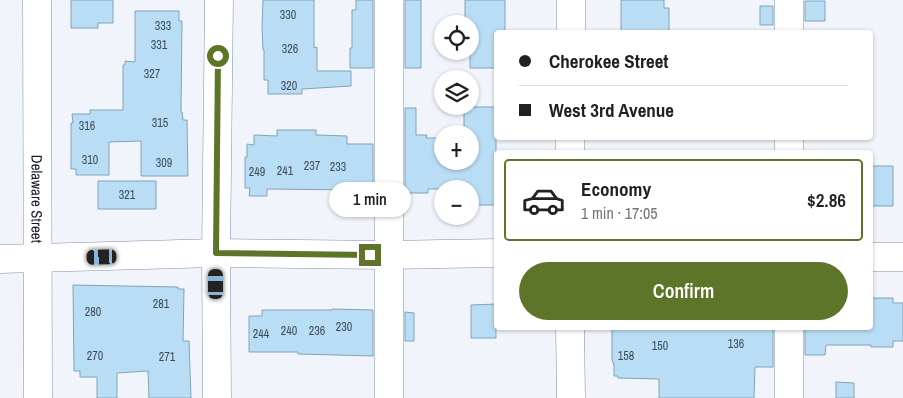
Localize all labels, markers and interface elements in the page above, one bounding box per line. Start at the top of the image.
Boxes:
house number: 330 [280,7,296,23]
map controls [434,15,479,225]
button: locate [434,15,479,60]
house number: 333 [155,18,171,34]
house number: 331 [151,37,168,53]
house number: 326 [282,41,298,57]
route start [207,45,229,67]
text: Cherokee Street [549,48,669,74]
house number: 327 [144,66,161,82]
button: layers [434,70,479,115]
house number: 320 [281,78,297,94]
text: West 3rd Avenue [549,97,674,123]
house number: 315 [152,115,169,131]
house number: 316 [79,118,95,134]
button: + [434,125,479,170]
house number: 310 [82,152,98,168]
street label: Delaware Street [27,155,48,244]
house number: 309 [156,155,172,171]
house number: 237 [304,158,321,174]
house number: 233 [330,159,346,175]
house number: 241 [277,163,294,179]
house number: 249 [249,164,265,180]
text: Economy [581,176,651,202]
icon: car [521,178,566,223]
button: − [434,180,479,225]
callout: 1 min [329,182,411,218]
house number: 321 [119,187,136,203]
text: $2.86 [807,187,846,213]
text: 1 min [353,188,387,210]
text: 1 min · 17:05 [581,202,658,224]
route end [359,244,381,266]
car [86,249,117,265]
button: Confirm [519,262,848,320]
car [208,269,223,299]
house number: 281 [153,296,170,312]
house number: 280 [85,304,101,320]
house number: 230 [336,319,352,335]
house number: 240 [281,323,297,339]
house number: 236 [309,323,325,339]
house number: 244 [253,326,270,342]
house number: 136 [728,336,744,352]
house number: 150 [652,338,668,354]
house number: 270 [87,348,103,364]
house number: 158 [618,348,634,364]
house number: 271 [159,349,176,365]

